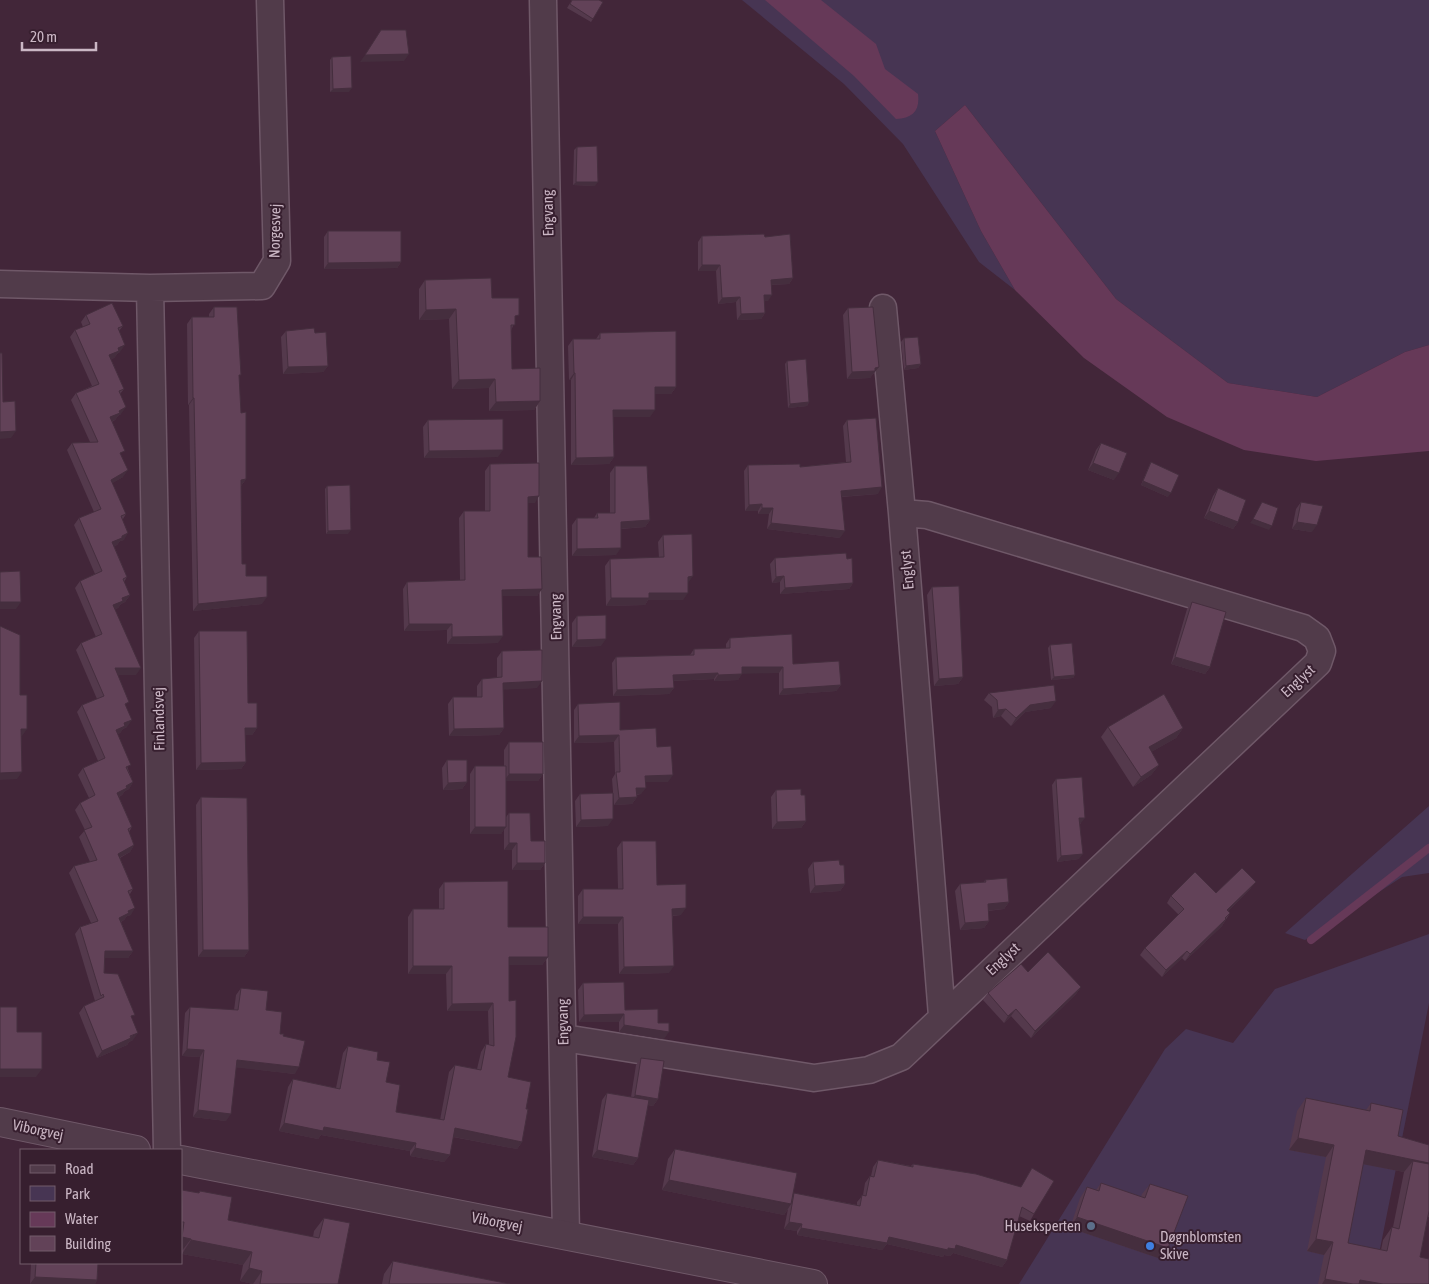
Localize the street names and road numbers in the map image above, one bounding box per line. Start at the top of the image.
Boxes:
street label: Engvang [539,189,556,237]
street label: Norgesvej [266,204,283,258]
street label: Englyst [896,550,917,591]
street label: Engvang [547,593,564,641]
street label: Englyst [1277,661,1318,700]
street label: Finlandsvej [149,687,168,751]
street label: Englyst [982,939,1023,978]
street label: Engvang [554,998,571,1046]
street label: Viborgvej [11,1116,65,1143]
street label: Viborgvej [470,1208,524,1235]

